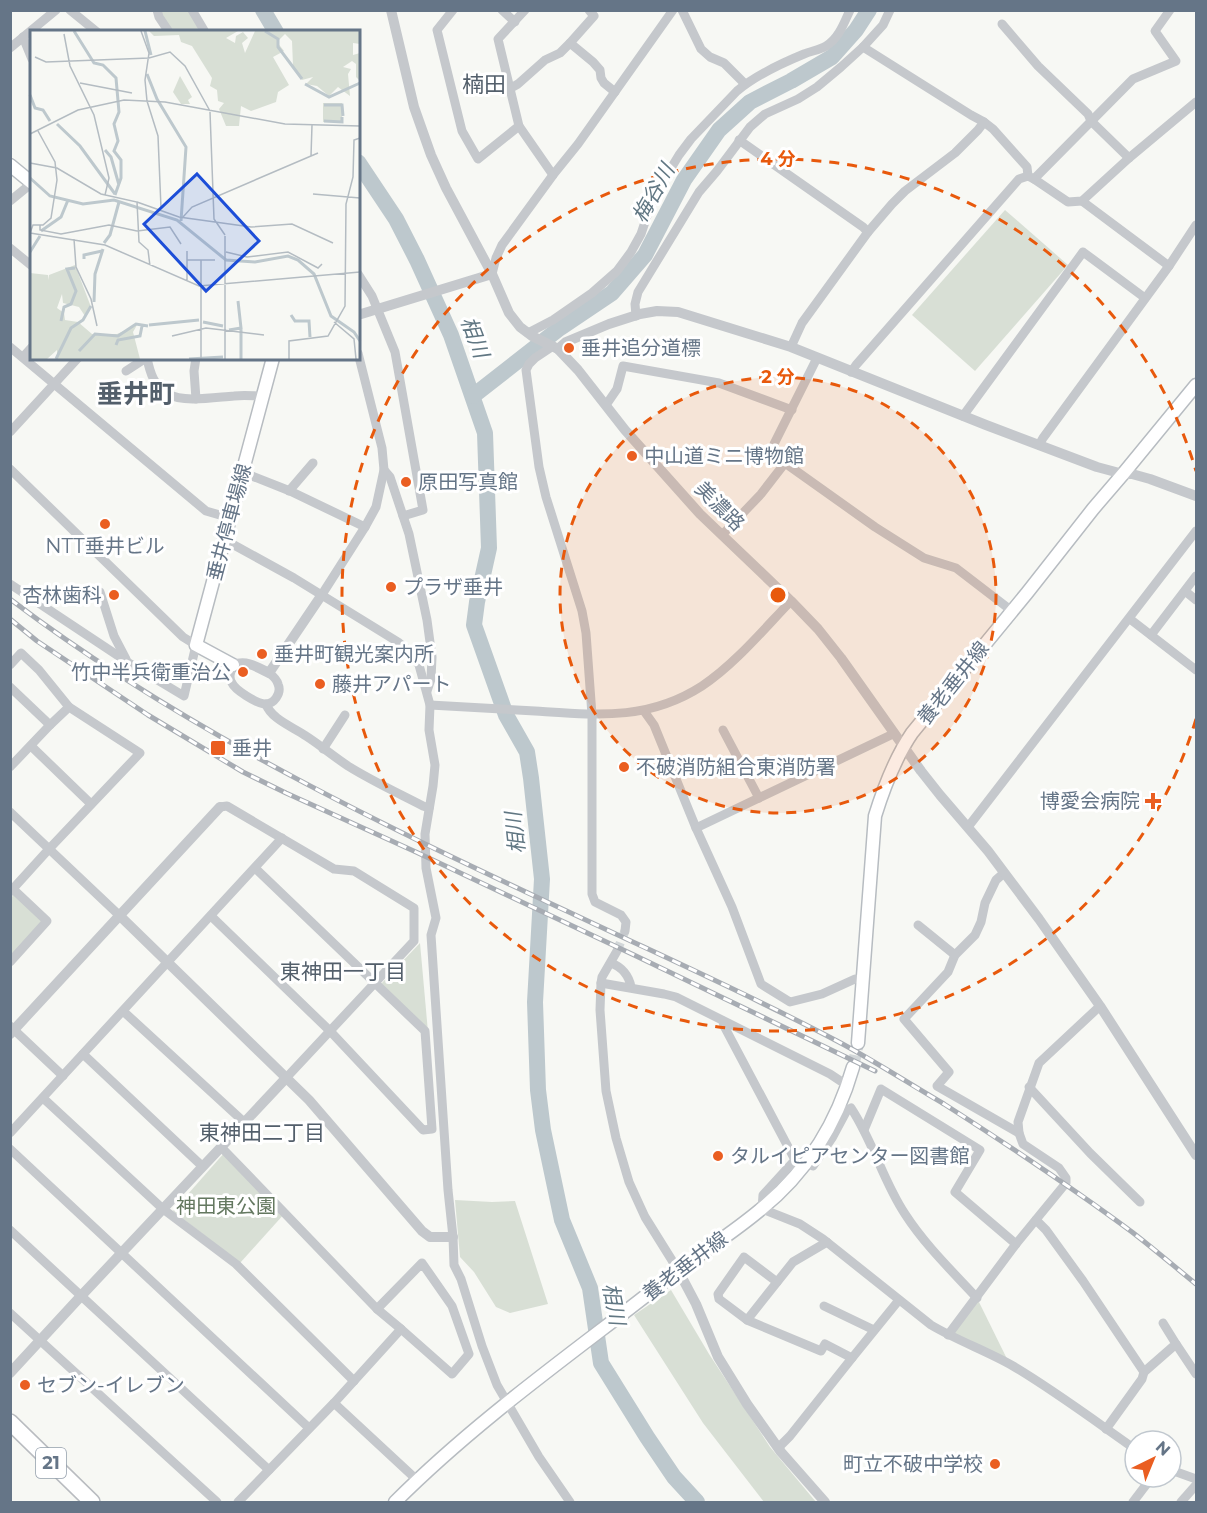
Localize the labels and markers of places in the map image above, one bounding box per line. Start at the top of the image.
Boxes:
place label: 垂井追分道標 [581,336,701,360]
marker: 垂井追分道標 [562,341,576,355]
place label: 中山道ミニ博物館 [644,444,804,468]
marker: 中山道ミニ博物館 [625,449,639,463]
place label: 原田写真館 [418,470,518,494]
marker: 原田写真館 [399,475,413,489]
marker: NTT垂井ビル [98,517,112,531]
place label: NTT垂井ビル [45,534,165,558]
place label: プラザ垂井 [403,575,503,599]
marker: プラザ垂井 [384,580,398,594]
place label: 杏林歯科 [22,583,102,607]
centre of rings [768,585,788,605]
marker: 杏林歯科 [107,588,121,602]
place label: 垂井町観光案内所 [274,642,434,666]
marker: 垂井町観光案内所 [255,647,269,661]
place label: 竹中半兵衛重治公 [71,660,231,684]
marker: 竹中半兵衛重治公 [236,665,250,679]
place label: 藤井アパート [332,672,452,696]
marker: 藤井アパート [313,677,327,691]
place label: 垂井 [232,736,272,760]
marker: 垂井 [209,739,227,757]
place label: 不破消防組合東消防署 [636,755,836,779]
marker: 不破消防組合東消防署 [617,760,631,774]
place label: 博愛会病院 [1040,789,1140,813]
marker: 博愛会病院 [1144,792,1162,810]
place label: タルイピアセンター図書館 [730,1144,970,1168]
marker: タルイピアセンター図書館 [711,1149,725,1163]
place label: セブン-イレブン [37,1373,185,1397]
marker: セブン-イレブン [18,1378,32,1392]
place label: 町立不破中学校 [843,1452,983,1476]
marker: 町立不破中学校 [988,1457,1002,1471]

